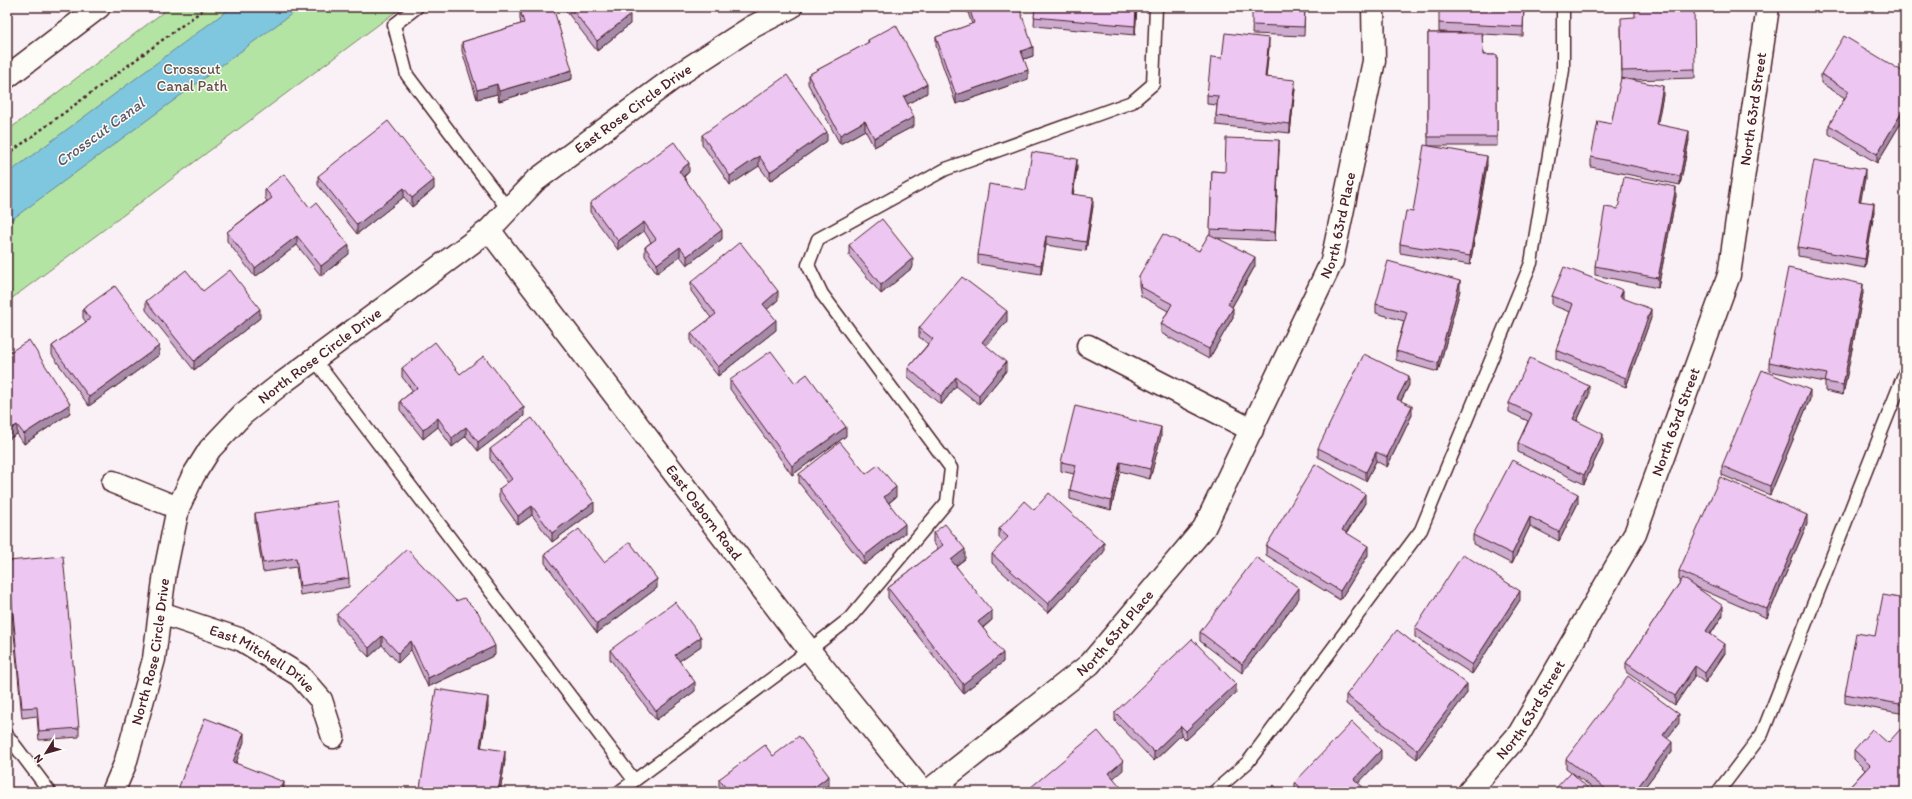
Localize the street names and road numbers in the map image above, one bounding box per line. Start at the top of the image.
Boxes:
street label: North 63rd Street [1736,51,1770,167]
street label: East Rose Circle Drive [571,60,695,158]
street label: North 63rd Place [1316,170,1359,281]
street label: North Rose Circle Drive [254,304,385,408]
street label: North 63rd Street [1648,365,1704,479]
street label: East Osborn Road [662,461,747,564]
street label: North Rose Circle Drive [127,577,173,727]
street label: North 63rd Place [1073,586,1157,680]
street label: East Mitchell Drive [207,621,319,696]
street label: North 63rd Street [1492,657,1569,763]

